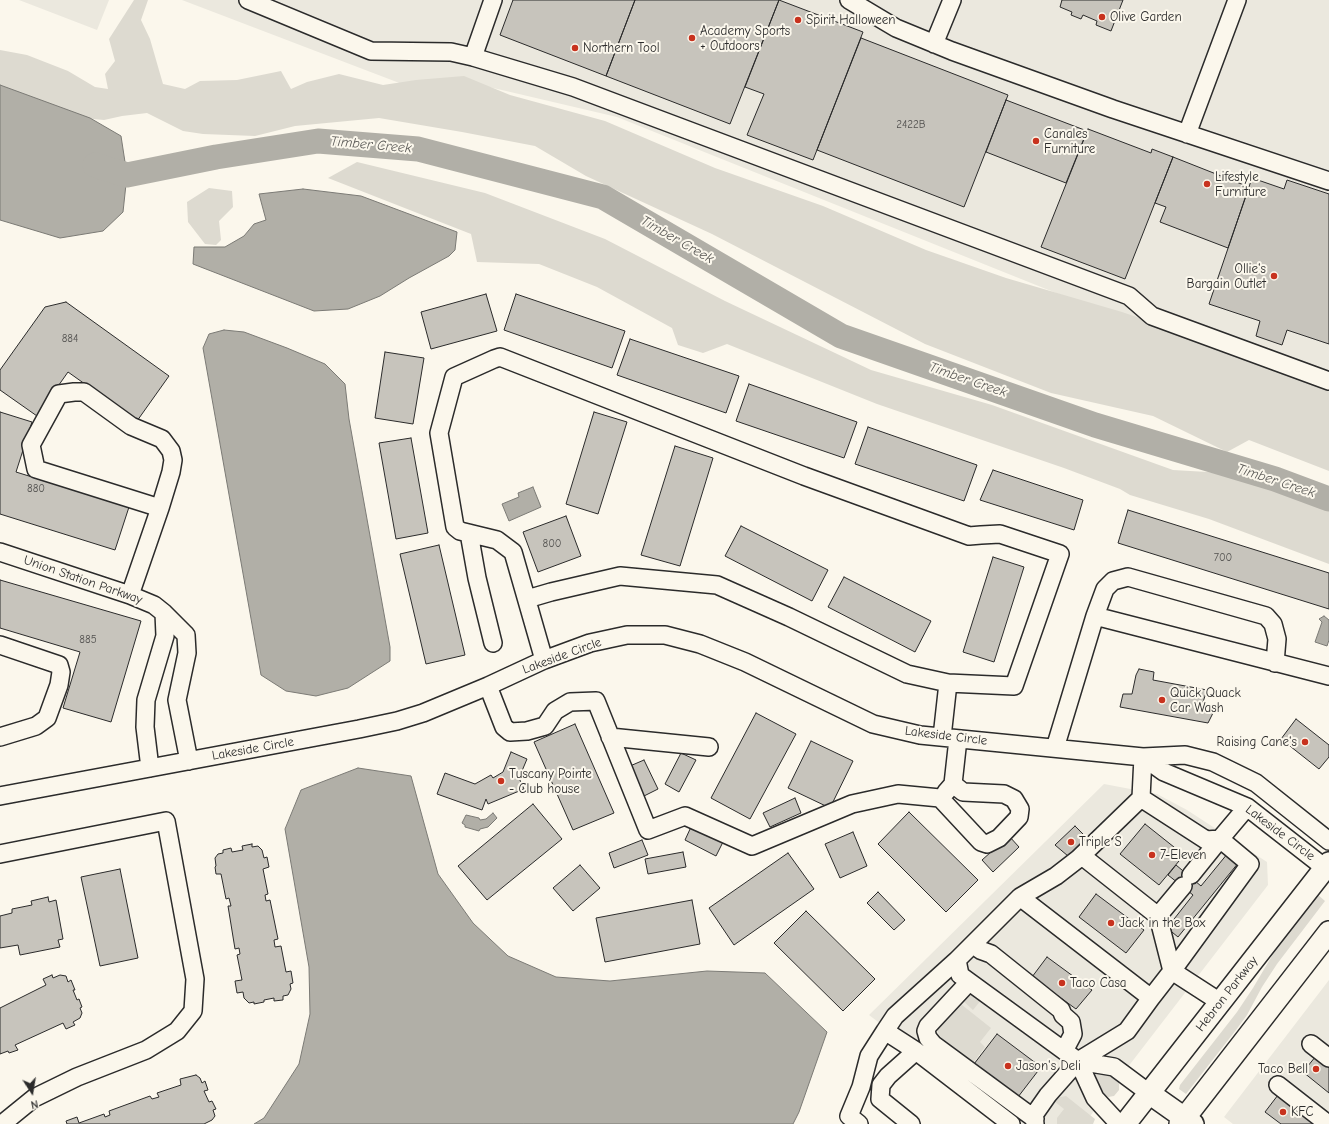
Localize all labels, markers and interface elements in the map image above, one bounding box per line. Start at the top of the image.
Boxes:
place label: Olive Garden [1110,9,1182,25]
place label: Spirit Halloween [806,12,896,28]
marker: Olive Garden [1097,12,1107,22]
marker: Spirit Halloween [793,15,803,25]
place label: Academy Sports + Outdoors [700,23,790,54]
marker: Academy Sports + Outdoors [687,33,697,43]
place label: Northern Tool [583,40,660,56]
marker: Northern Tool [570,43,580,53]
house number: 2422B [896,118,926,132]
place label: Canales Furniture [1044,126,1095,157]
water label: Timber Creek [330,133,412,157]
marker: Canales Furniture [1031,136,1041,146]
place label: Lifestyle Furniture [1215,169,1266,200]
marker: Lifestyle Furniture [1202,179,1212,189]
water label: Timber Creek [638,212,716,268]
place label: Ollie's Bargain Outlet [1187,261,1266,292]
marker: Ollie's Bargain Outlet [1269,271,1279,281]
house number: 884 [62,332,78,346]
water label: Timber Creek [927,359,1009,401]
water label: Timber Creek [1235,460,1317,502]
house number: 880 [27,482,45,496]
house number: 800 [542,537,562,551]
house number: 700 [1214,551,1232,565]
street label: Union Station Parkway [21,552,145,608]
house number: 885 [79,633,97,647]
street label: Lakeside Circle [520,634,604,678]
place label: Quick Quack Car Wash [1170,685,1241,716]
marker: Quick Quack Car Wash [1157,695,1167,705]
street label: Lakeside Circle [904,723,988,749]
street label: Lakeside Circle [211,734,295,764]
place label: Raising Cane's [1217,734,1297,750]
marker: Raising Cane's [1300,737,1310,747]
place label: Tuscany Pointe - Club house [509,766,592,797]
marker: Tuscany Pointe - Club house [496,776,506,786]
street label: Lakeside Circle [1242,802,1318,864]
place label: Triple S [1079,834,1122,850]
marker: Triple S [1066,837,1076,847]
place label: 7-Eleven [1160,847,1206,863]
marker: 7-Eleven [1147,850,1157,860]
place label: Jack in the Box [1119,915,1205,931]
marker: Jack in the Box [1106,918,1116,928]
street label: Hebron Parkway [1193,953,1261,1035]
place label: Taco Casa [1070,975,1127,991]
marker: Taco Casa [1057,978,1067,988]
place label: Jason's Deli [1016,1058,1081,1074]
marker: Jason's Deli [1003,1061,1013,1071]
place label: Taco Bell [1258,1061,1308,1077]
marker: Taco Bell [1311,1064,1321,1074]
north arrow [12,1072,52,1112]
text: N [30,1097,39,1111]
place label: KFC [1291,1104,1313,1120]
marker: KFC [1278,1107,1288,1117]

